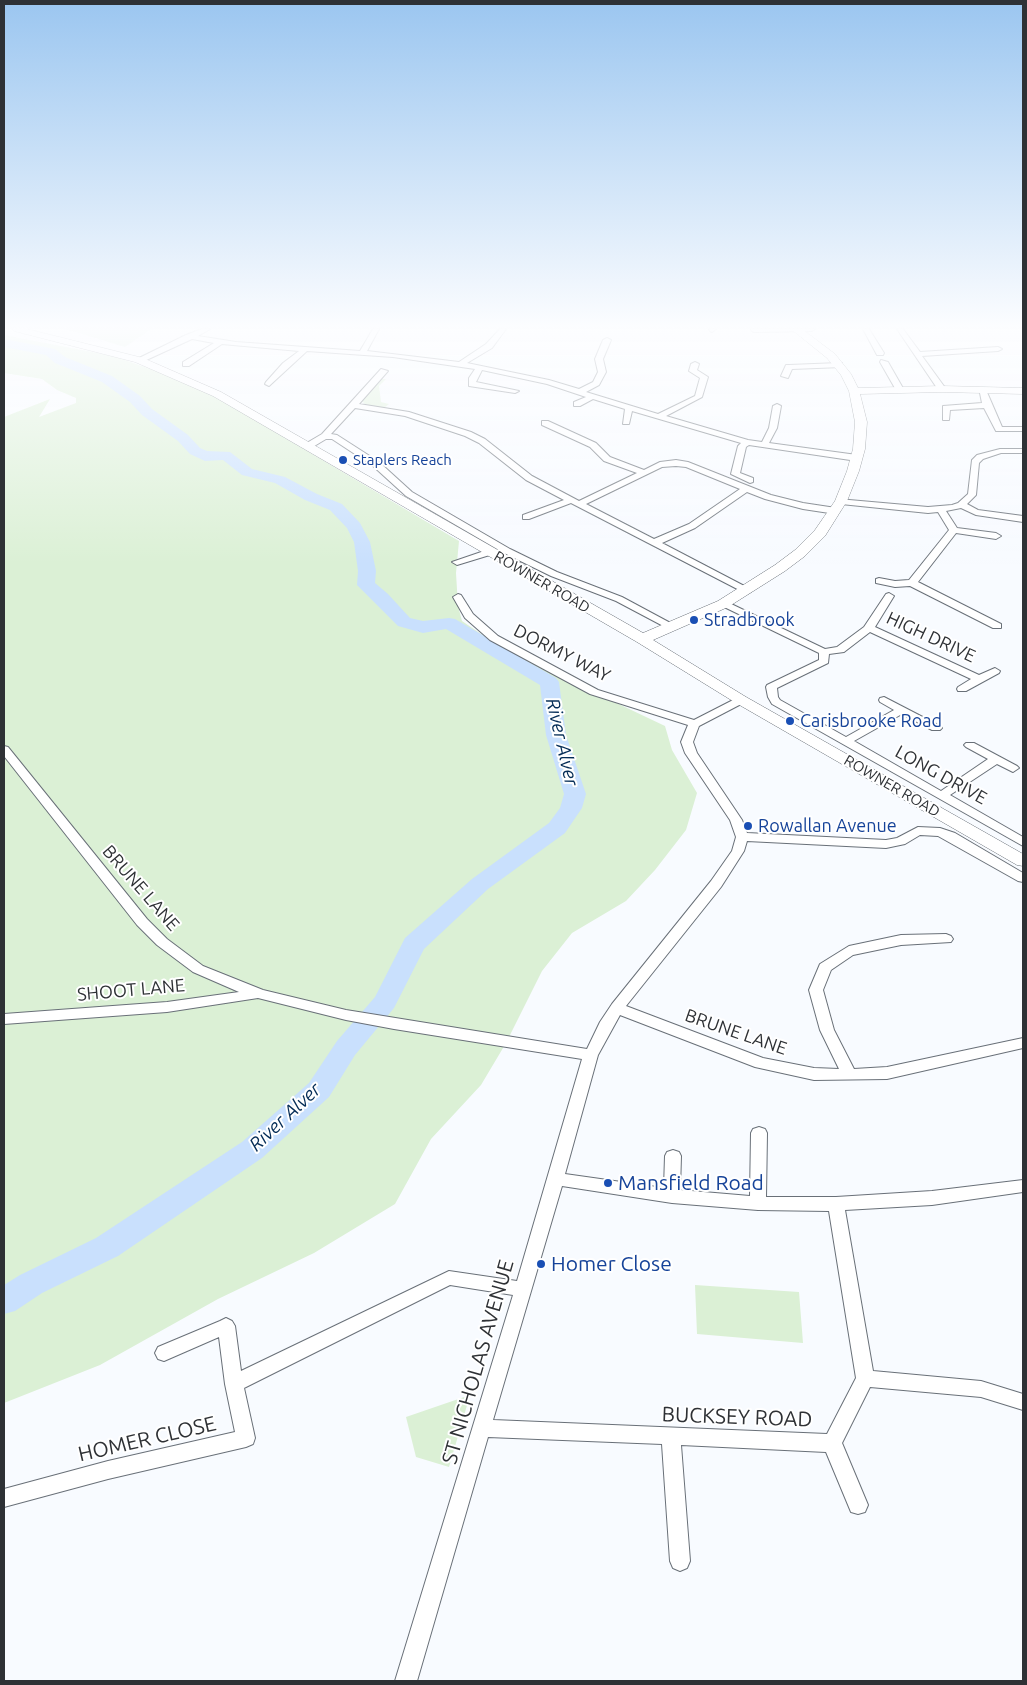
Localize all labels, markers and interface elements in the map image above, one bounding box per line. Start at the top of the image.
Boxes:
place label: Staplers Reach [353,451,452,469]
marker: Staplers Reach [337,454,349,466]
street label: ROWNER ROAD [491,547,593,617]
street label: HIGH DRIVE [883,607,979,667]
place label: Stradbrook [704,609,795,631]
marker: Stradbrook [688,614,700,626]
street label: DORMY WAY [510,619,614,687]
water label: River Alver [541,696,583,788]
place label: Carisbrooke Road [800,710,942,732]
marker: Carisbrooke Road [784,715,796,727]
street label: LONG DRIVE [891,741,991,809]
street label: ROWNER ROAD [841,751,943,821]
place label: Rowallan Avenue [758,815,897,837]
marker: Rowallan Avenue [742,820,754,832]
street label: BRUNE LANE [98,841,184,935]
street label: SHOOT LANE [76,975,186,1005]
street label: BRUNE LANE [682,1004,790,1060]
water label: River Alver [244,1078,326,1156]
place label: Mansfield Road [618,1170,764,1196]
marker: Mansfield Road [602,1177,614,1189]
place label: Homer Close [551,1251,672,1277]
street label: ST NICHOLAS AVENUE [437,1257,519,1467]
marker: Homer Close [535,1258,547,1270]
street label: BUCKSEY ROAD [661,1402,813,1432]
street label: HOMER CLOSE [76,1411,218,1467]

